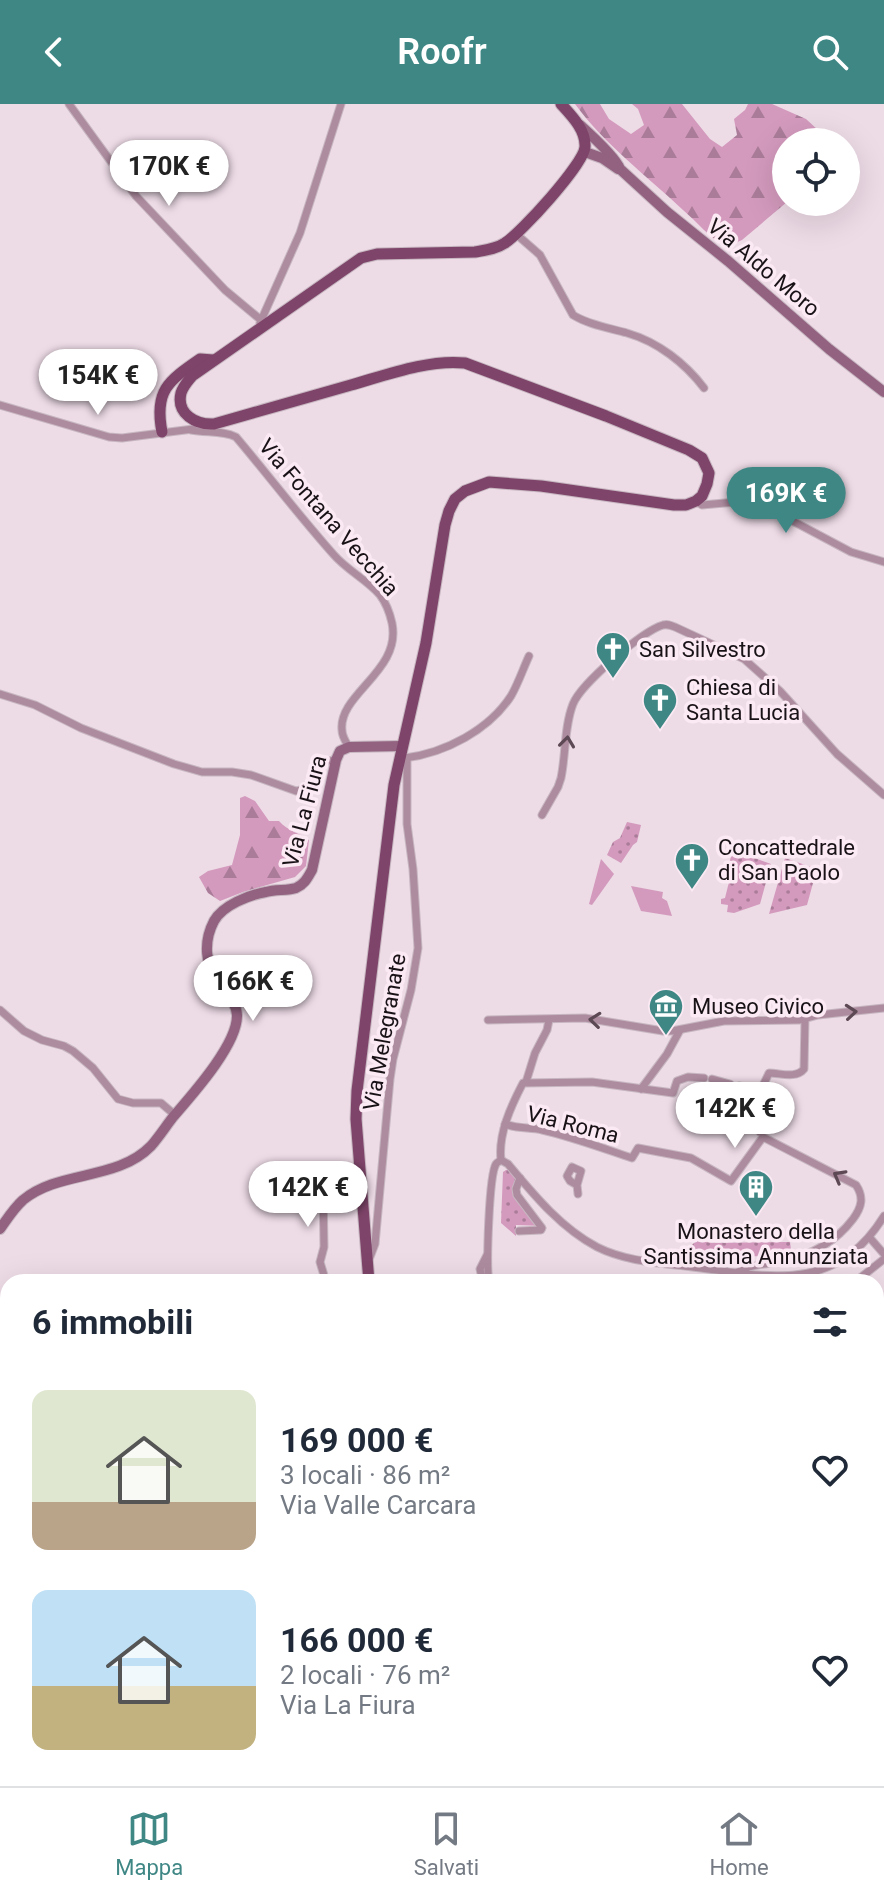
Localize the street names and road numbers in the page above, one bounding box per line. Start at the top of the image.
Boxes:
street label: Via Aldo Moro [703,213,825,321]
street label: Via Fontana Vecchia [254,434,404,601]
street label: Via La Fiura [278,753,331,870]
street label: Via Melegranate [358,952,411,1113]
street label: Via Roma [524,1101,622,1148]

